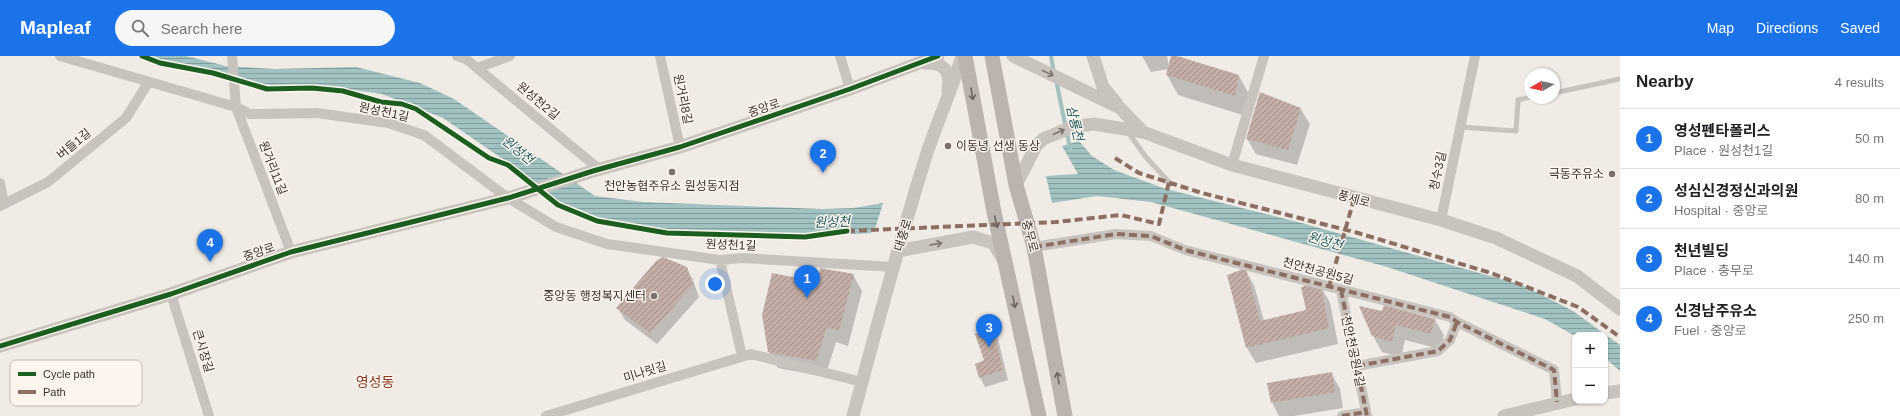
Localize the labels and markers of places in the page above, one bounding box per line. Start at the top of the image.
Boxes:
place label: 이동녕 선생 동상 [956,139,1040,153]
pin: 2 [810,140,836,173]
marker: 이동녕 선생 동상 [943,141,953,151]
marker: 천안농협주유소 원성동지점 [667,167,677,177]
place label: 극동주유소 [1549,167,1604,181]
marker: 극동주유소 [1607,169,1617,179]
place label: 천안농협주유소 원성동지점 [604,179,740,193]
pin: 4 [197,229,223,262]
pin: 1 [794,265,820,298]
place label: 중앙동 행정복지센터 [543,289,646,303]
marker: 중앙동 행정복지센터 [649,291,659,301]
pin: 3 [976,314,1002,347]

